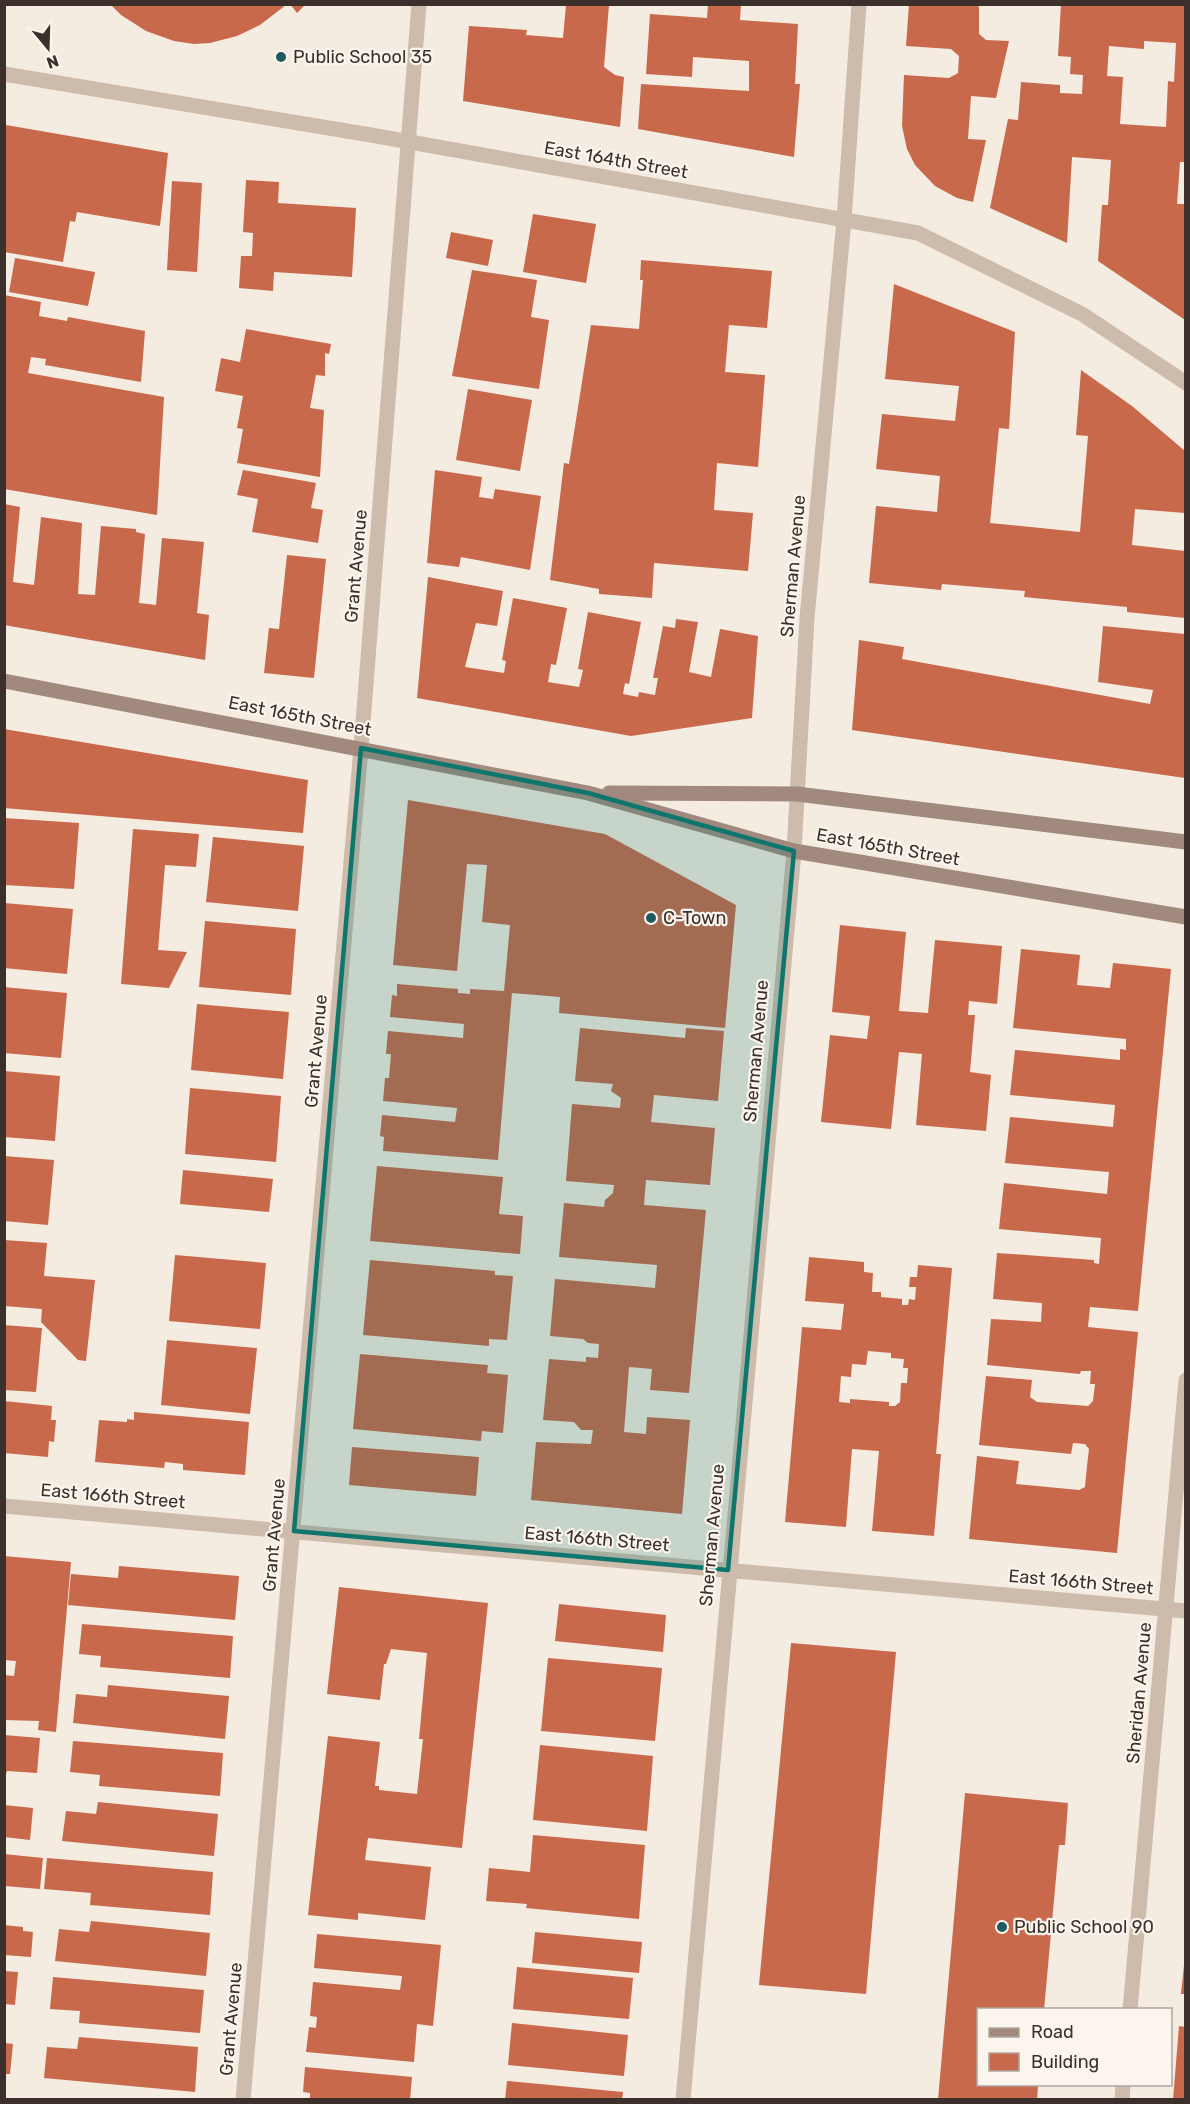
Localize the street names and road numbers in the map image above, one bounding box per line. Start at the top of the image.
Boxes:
street label: East 164th Street [542,137,690,183]
street label: Sherman Avenue [776,494,810,638]
street label: Grant Avenue [340,508,372,624]
street label: East 165th Street [227,691,373,741]
street label: East 165th Street [815,824,961,870]
street label: Sherman Avenue [739,979,773,1123]
street label: Grant Avenue [300,993,332,1109]
street label: Sherman Avenue [695,1463,729,1607]
street label: Grant Avenue [258,1477,290,1593]
street label: East 166th Street [40,1479,186,1513]
street label: East 166th Street [524,1522,670,1556]
street label: East 166th Street [1008,1565,1154,1599]
street label: Sheridan Avenue [1122,1621,1156,1765]
street label: Grant Avenue [215,1961,247,2077]

